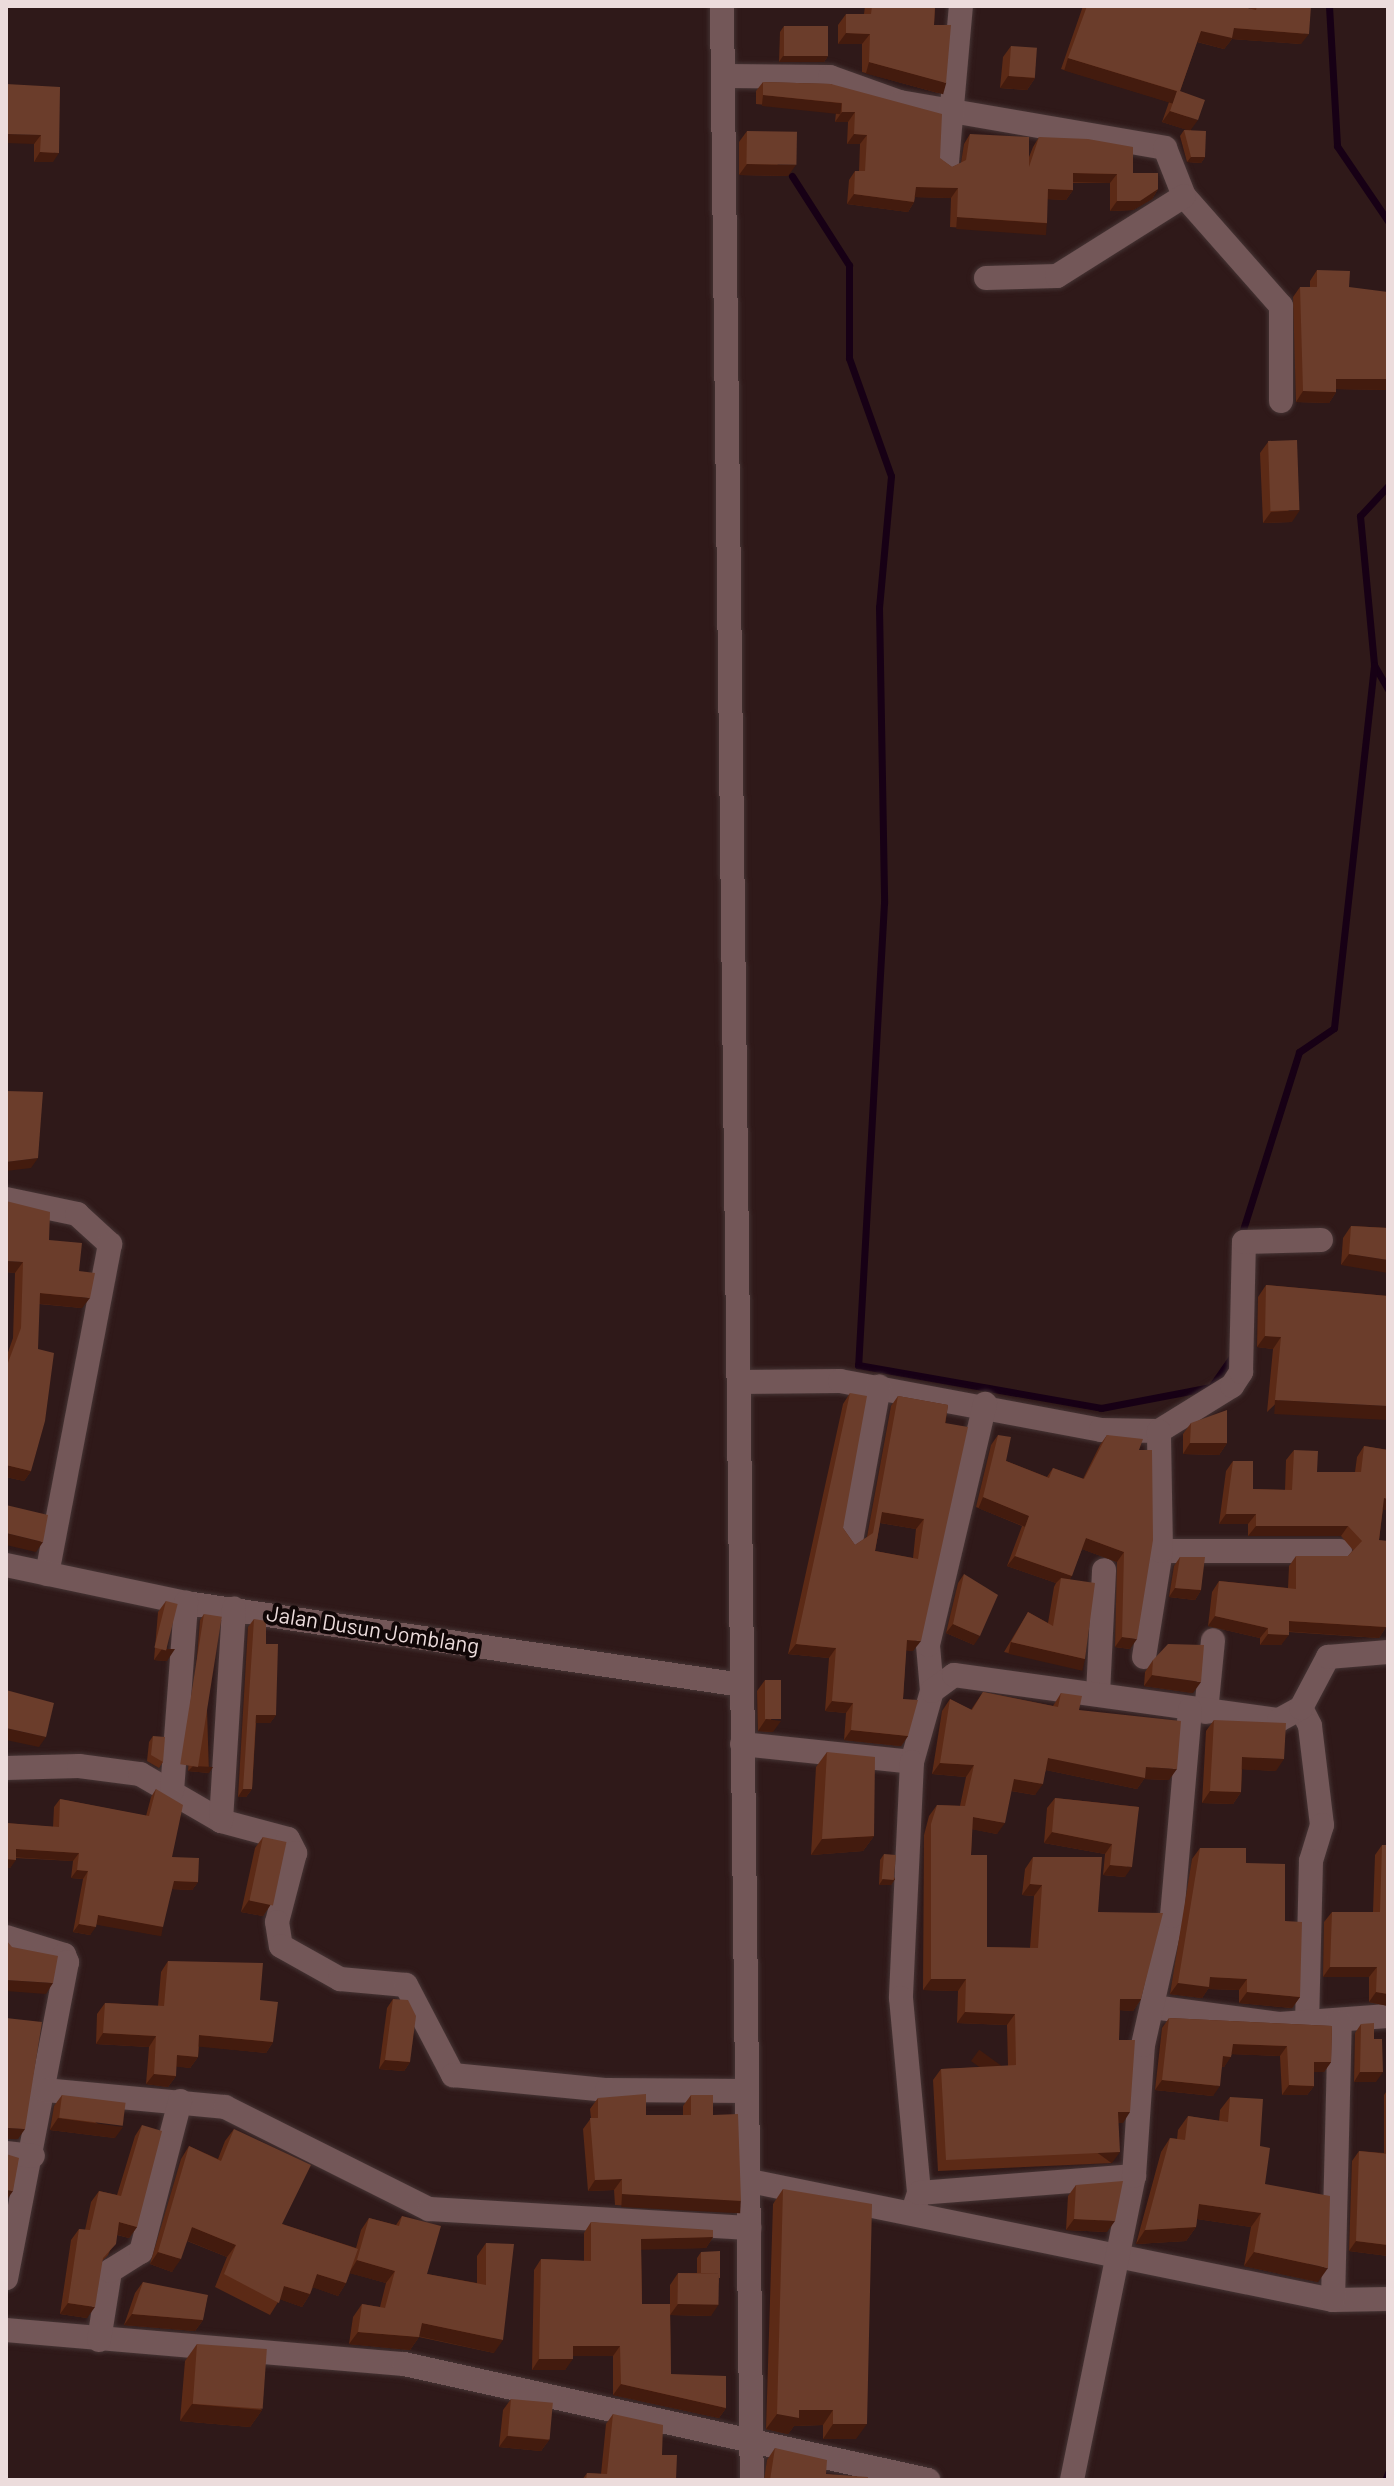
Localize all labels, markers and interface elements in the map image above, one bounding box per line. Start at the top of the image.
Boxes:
street label: Jalan Dusun Jomblang [265,1599,481,1659]

